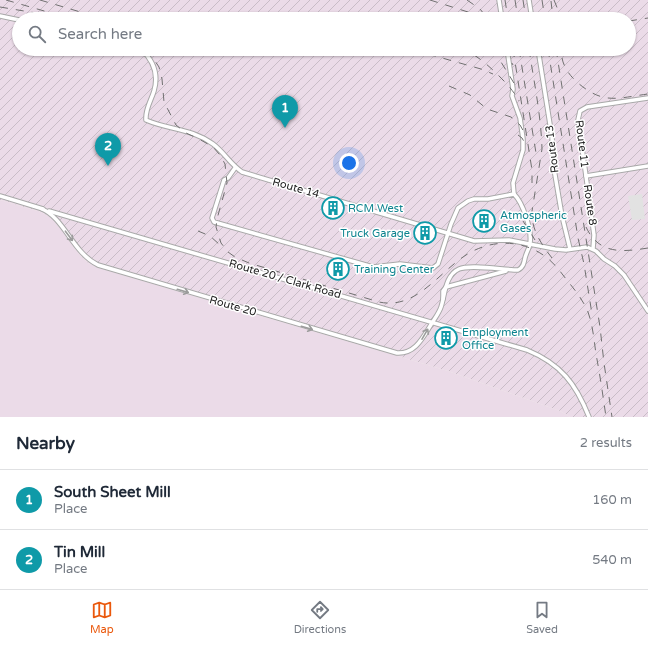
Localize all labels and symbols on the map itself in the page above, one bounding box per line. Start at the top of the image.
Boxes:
pin: 1 [272,95,298,128]
street label: Route 11 [573,119,591,169]
street label: Route 13 [543,124,561,174]
pin: 2 [95,133,121,166]
your location [339,153,359,173]
street label: Route 14 [271,175,321,201]
street label: Route 8 [581,184,599,226]
building icon: RCM West [320,195,346,221]
place label: RCM West [348,202,403,215]
building icon: Atmospheric Gases [471,208,497,234]
place label: Atmospheric Gases [500,209,567,235]
building icon: Truck Garage [412,220,438,246]
place label: Truck Garage [340,227,410,240]
one-way arrow [65,231,73,242]
building icon: Training Center [325,256,351,282]
street label: Route 20 / Clark Road [227,257,343,301]
place label: Training Center [354,263,435,276]
one-way arrow [176,288,189,295]
street label: Route 20 [208,293,258,319]
one-way arrow [301,325,314,332]
building icon: Employment Office [433,325,459,351]
place label: Employment Office [462,326,528,352]
one-way arrow [422,328,430,340]

